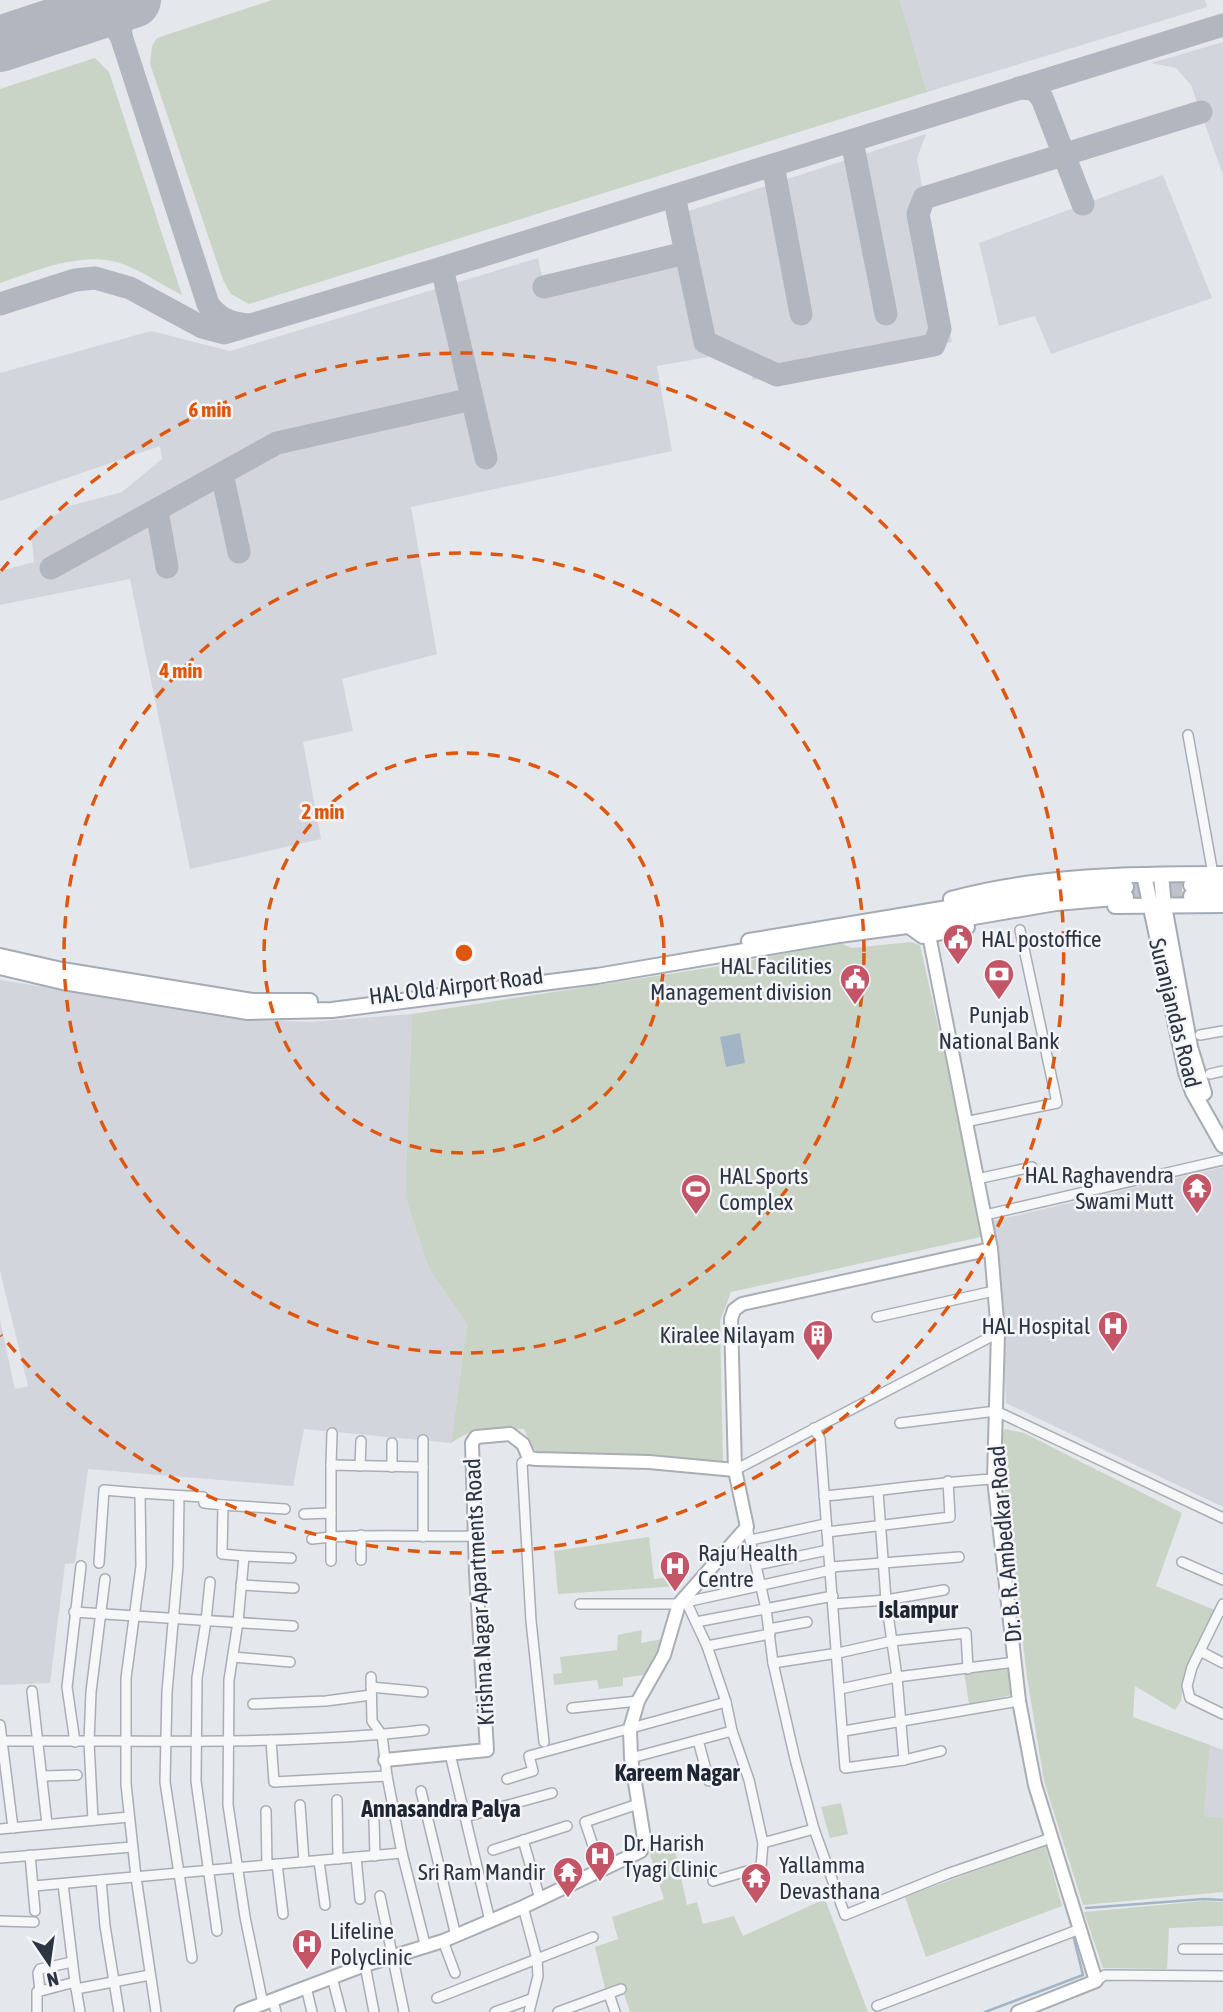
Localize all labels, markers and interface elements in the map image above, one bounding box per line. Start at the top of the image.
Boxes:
text: 6 min [189,397,231,421]
text: 4 min [159,658,202,682]
text: 2 min [302,799,344,823]
public building icon: HAL postoffice [941,922,975,966]
place label: HAL postoffice [981,926,1101,952]
street label: Suranjandas Road [1144,936,1206,1090]
centre of rings [452,941,476,965]
place label: HAL Facilities Management division [650,953,832,1005]
bank icon: Punjab National Bank [982,957,1016,1001]
street label: HAL Old Airport Road [367,962,545,1010]
public building icon: HAL Facilities Management division [838,962,872,1006]
place label: Punjab National Bank [939,1002,1059,1054]
place label: HAL Raghavendra Swami Mutt [1025,1162,1174,1214]
place label: HAL Sports Complex [719,1163,808,1215]
temple icon: HAL Raghavendra Swami Mutt [1180,1171,1214,1215]
sports icon: HAL Sports Complex [679,1172,713,1216]
hospital icon: HAL Hospital [1096,1309,1130,1353]
place label: HAL Hospital [981,1313,1090,1339]
building icon: Kiralee Nilayam [801,1318,835,1362]
place label: Kiralee Nilayam [659,1322,795,1348]
street label: Dr. B. R. Ambedkar Road [983,1444,1027,1644]
street label: Krishna Nagar Apartments Road [459,1458,499,1726]
place label: Raju Health Centre [698,1540,798,1592]
hospital icon: Raju Health Centre [658,1549,692,1593]
district label: Islampur [878,1596,959,1623]
district label: Kareem Nagar [614,1759,740,1786]
district label: Annasandra Palya [360,1795,521,1822]
place label: Dr. Harish Tyagi Clinic [623,1830,718,1882]
hospital icon: Dr. Harish Tyagi Clinic [583,1839,617,1883]
place label: Yallamma Devasthana [779,1852,880,1904]
temple icon: Sri Ram Mandir [551,1855,585,1899]
place label: Sri Ram Mandir [418,1859,546,1885]
temple icon: Yallamma Devasthana [739,1861,773,1905]
place label: Lifeline Polyclinic [330,1918,412,1970]
hospital icon: Lifeline Polyclinic [290,1927,324,1971]
north arrow [14,1928,84,1998]
text: N [45,1968,61,1992]

